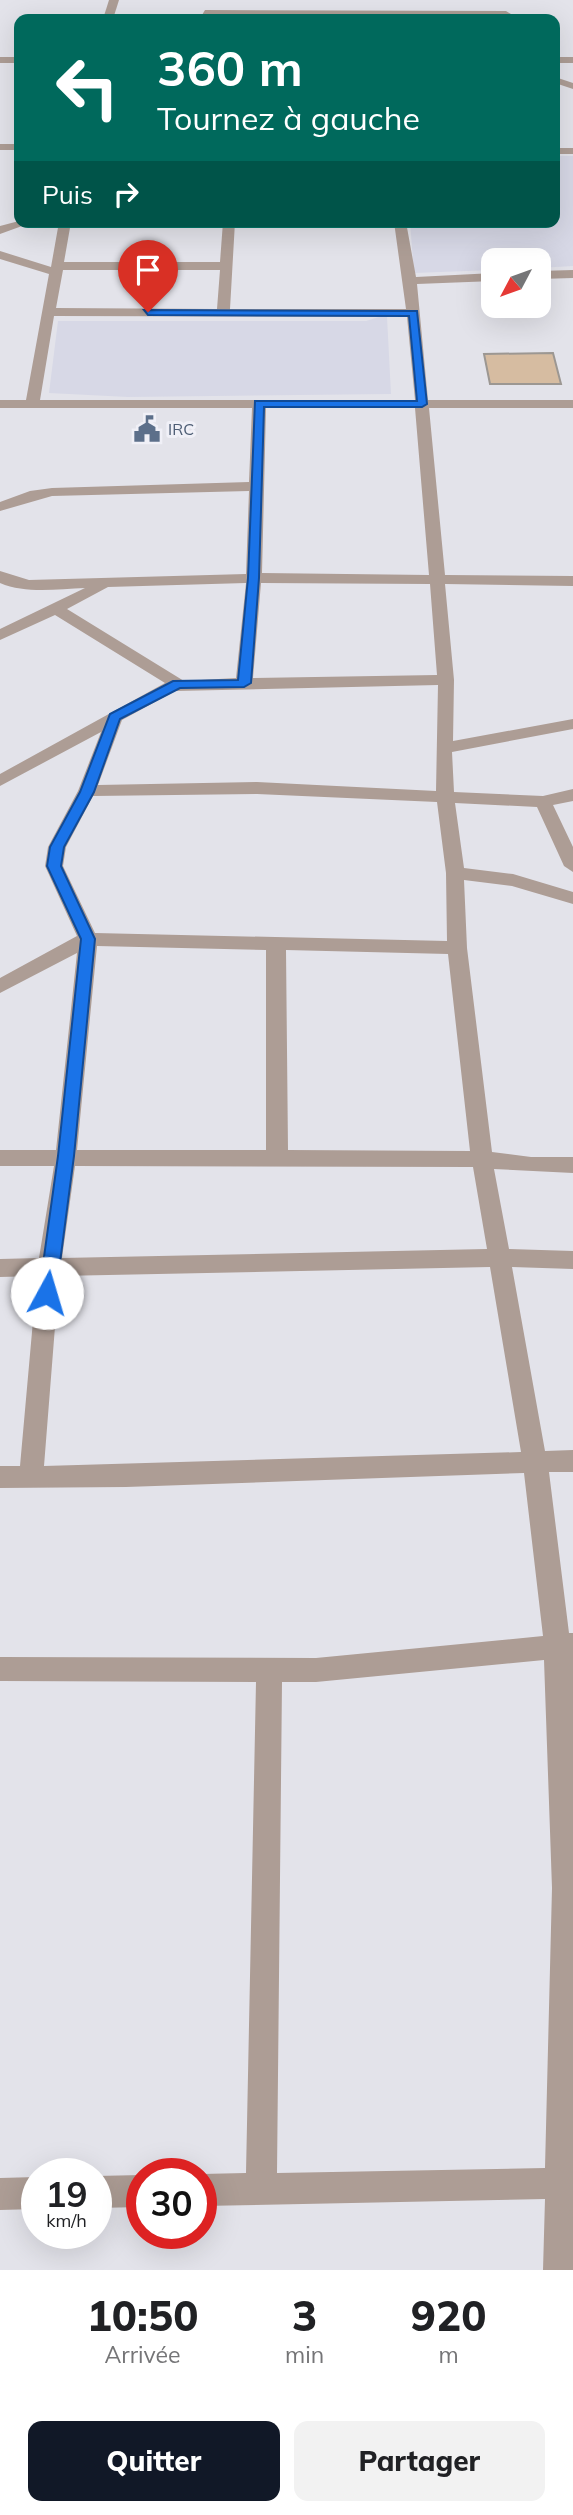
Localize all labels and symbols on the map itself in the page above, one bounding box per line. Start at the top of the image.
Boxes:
pin [118,240,178,312]
north arrow [481,248,551,318]
public building icon: IRC [132,414,162,444]
place label: IRC [168,419,194,439]
position arrow [10,1256,84,1330]
speed limit sign: 30 [126,2158,217,2249]

